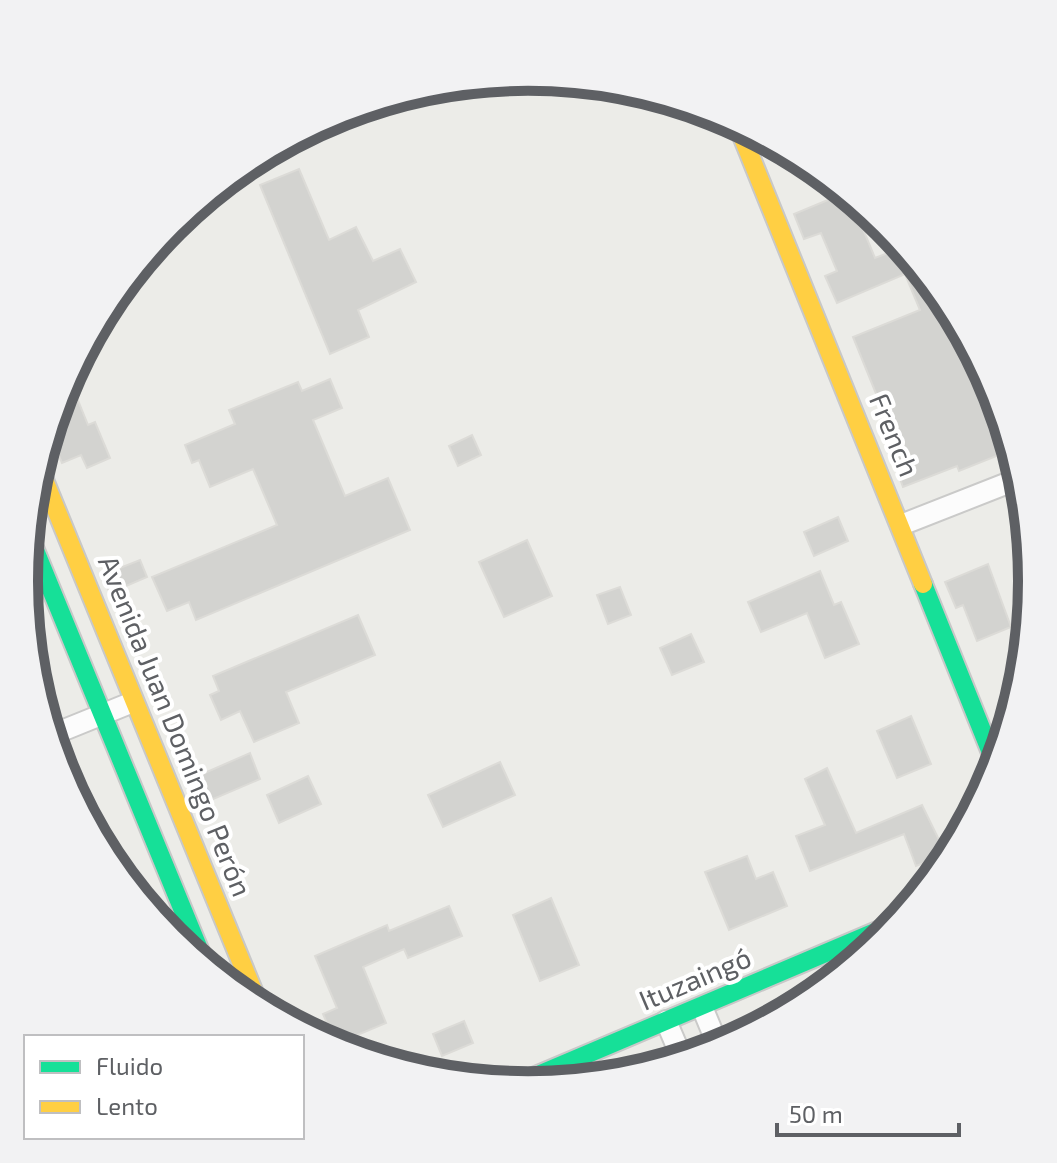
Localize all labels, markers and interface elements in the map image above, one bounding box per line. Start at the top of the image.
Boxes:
street label: French [863,388,927,481]
street label: Avenida Juan Domingo Perón [92,550,260,901]
street label: Ituzaingó [634,939,756,1017]
legend [24,1035,304,1139]
text: Fluido [96,1051,163,1080]
scale bar [777,1087,959,1137]
text: Lento [96,1091,158,1120]
text: 50 m [789,1099,843,1128]

